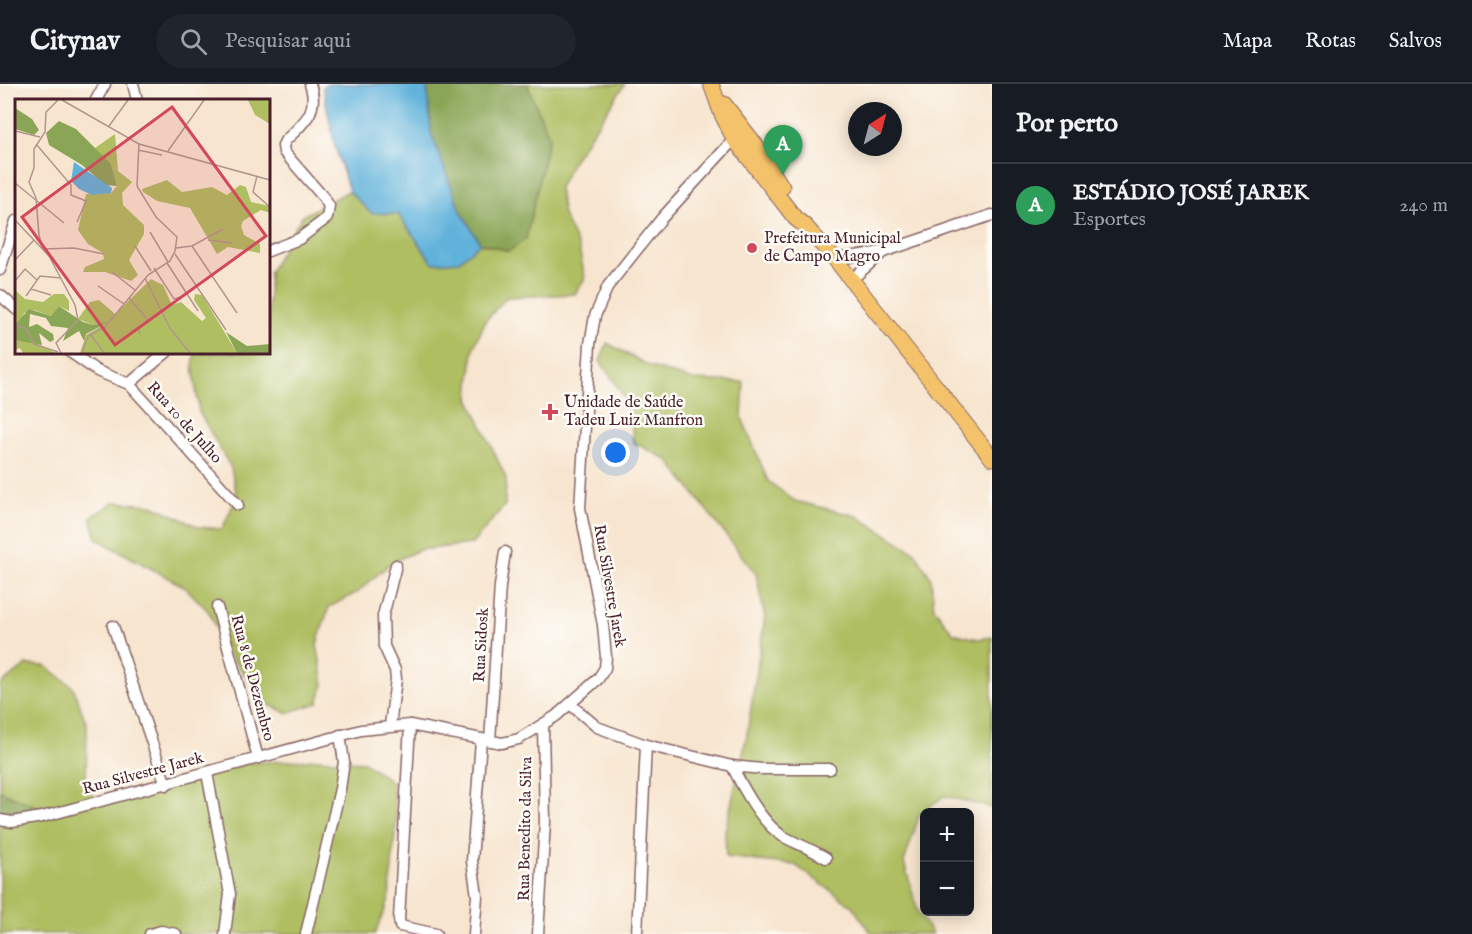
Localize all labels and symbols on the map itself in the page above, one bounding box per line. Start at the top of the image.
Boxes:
inset map [15,99,270,354]
north arrow [848,102,902,156]
pin: A [764,126,802,175]
place label: Prefeitura Municipal de Campo Magro [764,229,901,267]
marker: Prefeitura Municipal de Campo Magro [745,241,759,255]
street label: Rua 10 de Julho [142,378,226,468]
place label: Unidade de Saúde Tadeu Luiz Manfron [564,393,704,431]
marker: Unidade de Saúde Tadeu Luiz Manfron [541,403,559,421]
your location [601,438,630,467]
street label: Rua Silvestre Jarek [588,523,630,649]
street label: Rua Sidosk [470,607,494,683]
street label: Rua 8 de Dezembro [225,613,279,744]
street label: Rua Silvestre Jarek [80,748,206,800]
street label: Rua Benedito da Silva [515,757,537,901]

